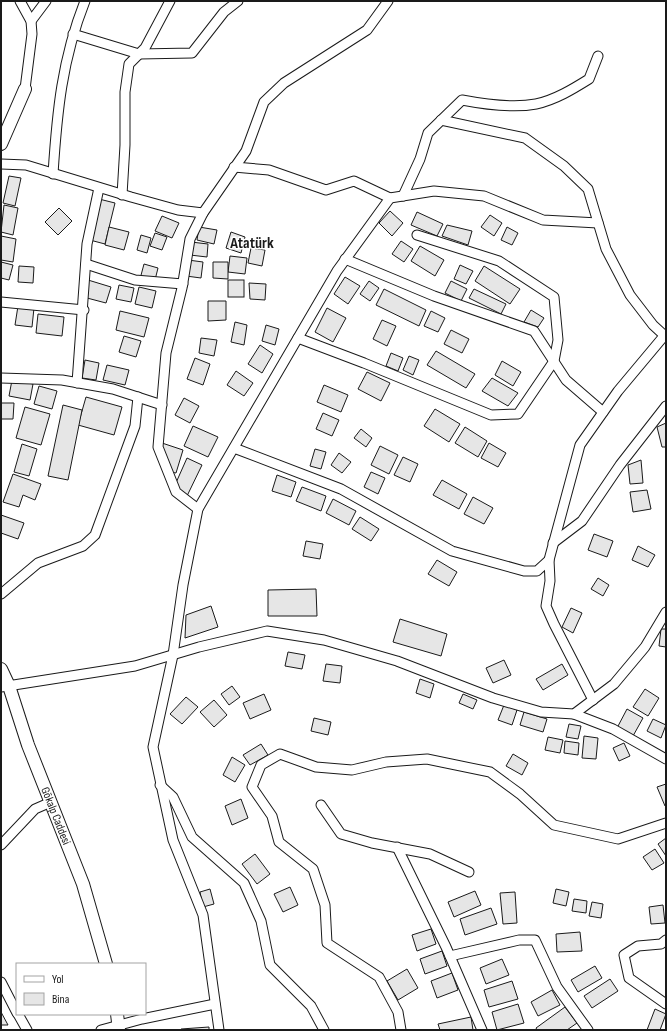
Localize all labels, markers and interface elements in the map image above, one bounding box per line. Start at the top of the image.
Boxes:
district label: Atatürk [229,234,274,253]
street label: Gökalp Caddesi [38,785,74,847]
legend [16,963,146,1015]
text: Yol [52,972,64,987]
text: Bina [52,992,70,1007]

